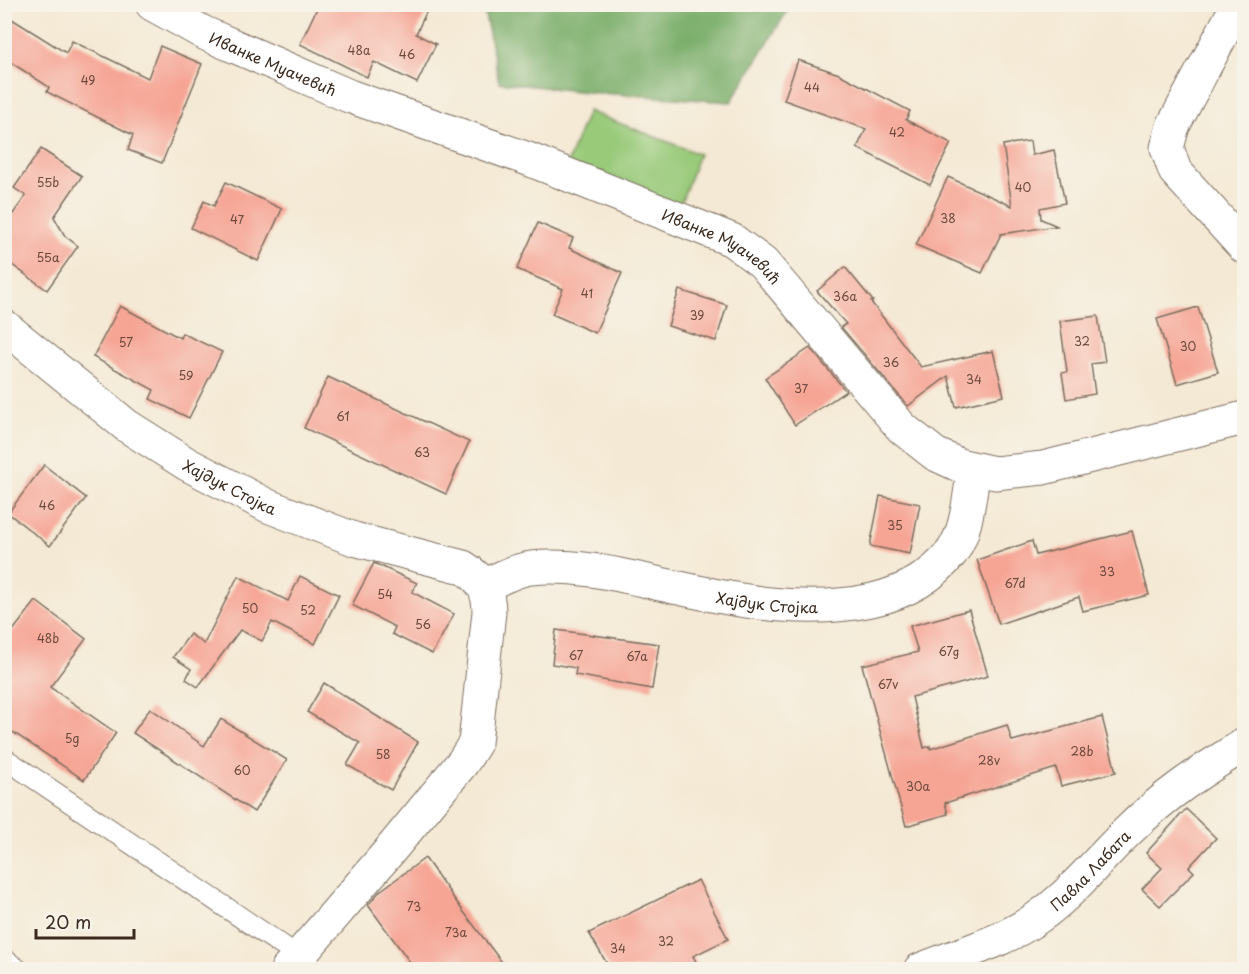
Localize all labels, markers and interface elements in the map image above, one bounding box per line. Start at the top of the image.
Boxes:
street label: Иванке Муачевић [206,25,340,101]
house number: 48a [348,41,371,59]
house number: 46 [399,45,415,63]
house number: 49 [81,71,95,89]
house number: 44 [804,78,820,96]
house number: 42 [889,123,905,141]
house number: 55b [37,173,59,191]
house number: 40 [1015,178,1032,196]
street label: Иванке Муачевић [659,202,787,289]
house number: 38 [940,209,956,227]
house number: 47 [230,210,245,228]
house number: 55a [37,248,60,266]
house number: 41 [581,284,593,302]
house number: 36a [833,287,857,305]
house number: 39 [690,306,704,324]
house number: 32 [1074,332,1090,350]
house number: 57 [119,333,133,351]
house number: 30 [1180,337,1197,355]
house number: 36 [883,353,899,371]
house number: 59 [179,366,193,384]
house number: 34 [966,370,982,388]
house number: 37 [794,379,809,397]
house number: 61 [336,407,350,425]
house number: 63 [414,443,430,461]
street label: Хајдук Стојка [179,453,280,520]
house number: 46 [39,496,55,514]
house number: 35 [887,516,903,534]
house number: 33 [1099,562,1115,580]
house number: 67d [1004,574,1026,592]
house number: 54 [377,585,393,603]
street label: Хајдук Стојка [715,585,819,618]
house number: 50 [242,599,258,617]
house number: 52 [300,601,316,619]
house number: 56 [415,615,431,633]
house number: 48b [37,629,59,647]
house number: 67g [939,642,959,660]
house number: 67 [569,646,584,664]
house number: 67a [626,647,648,665]
house number: 67v [878,675,898,693]
house number: 5g [65,729,79,747]
house number: 28b [1071,742,1094,760]
house number: 58 [375,745,391,763]
house number: 28v [978,751,1000,769]
house number: 60 [233,761,251,779]
house number: 30a [906,777,931,795]
street label: Павла Лабата [1045,824,1135,916]
house number: 73 [407,897,421,915]
scale bar [36,902,134,940]
text: 20 m [45,908,91,935]
house number: 73a [445,923,467,941]
house number: 32 [658,932,674,950]
house number: 34 [610,939,626,957]

